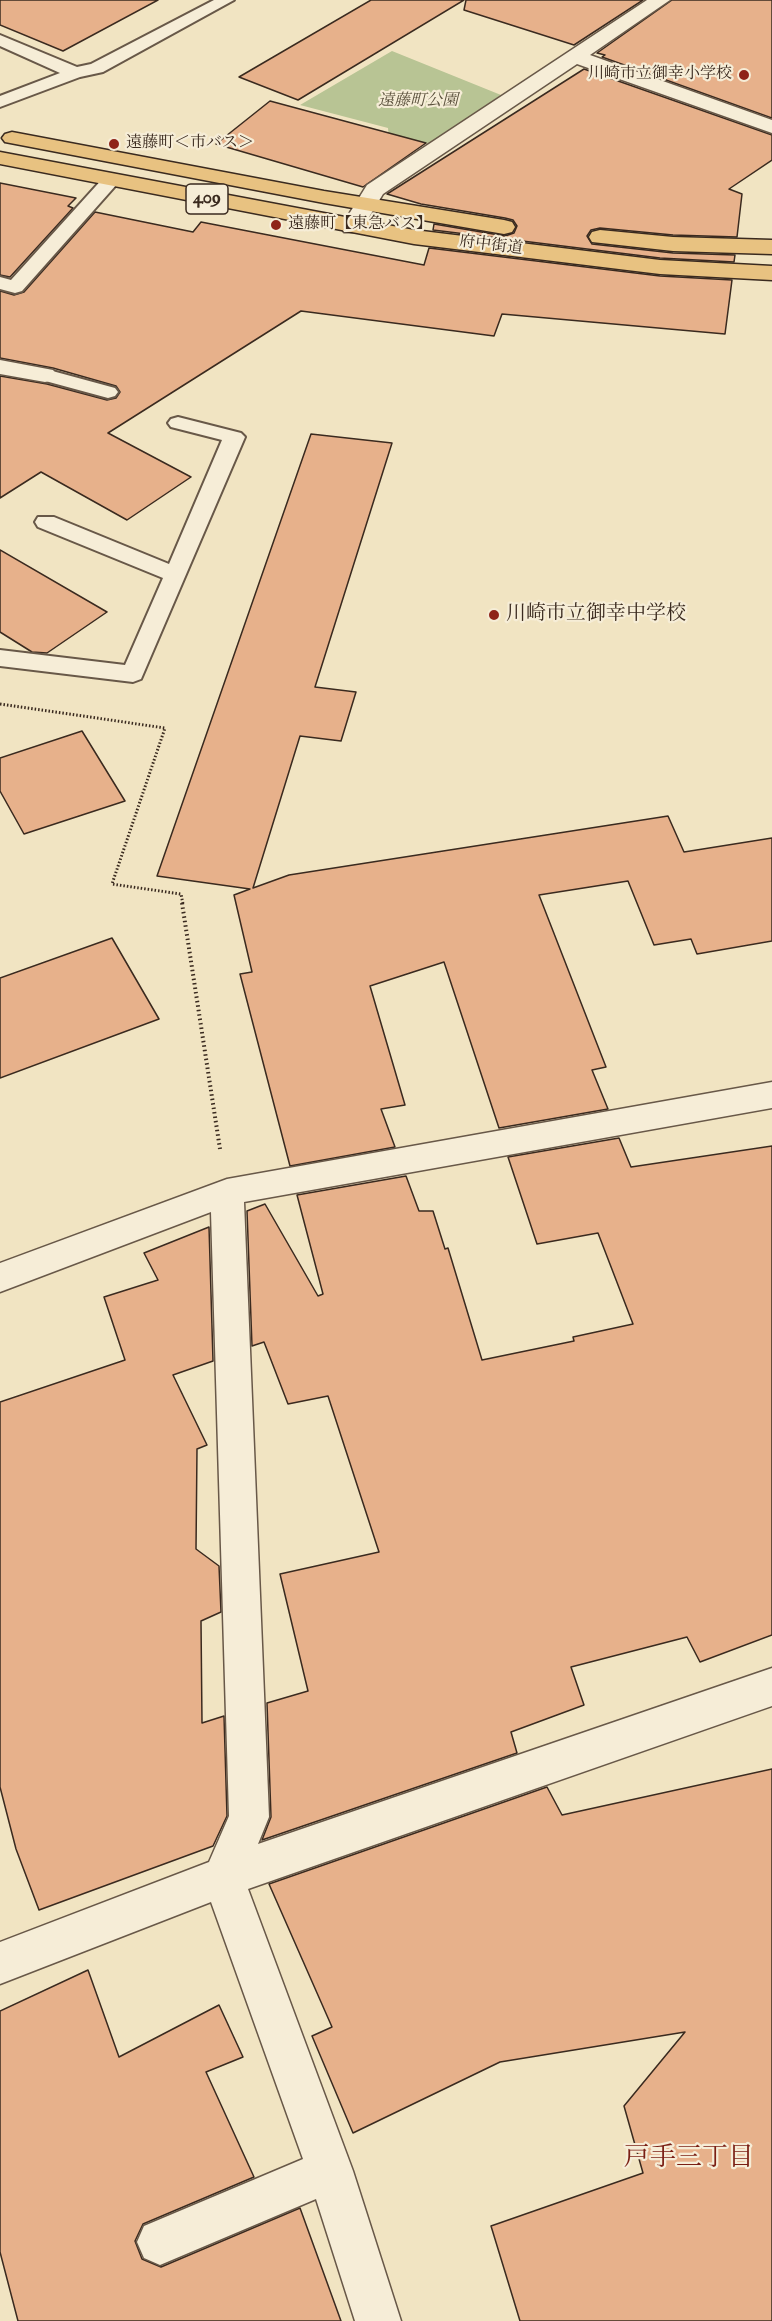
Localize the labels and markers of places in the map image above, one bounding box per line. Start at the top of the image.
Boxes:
place label: 川崎市立御幸小学校 [588,65,732,85]
marker: 川崎市立御幸小学校 [737,68,751,82]
place label: 遠藤町＜市バス＞ [126,134,254,154]
marker: 遠藤町＜市バス＞ [107,137,121,151]
place label: 遠藤町【東急バス】 [288,215,432,235]
marker: 遠藤町【東急バス】 [269,218,283,232]
place label: 川崎市立御幸中学校 [506,603,686,627]
marker: 川崎市立御幸中学校 [487,608,501,622]

